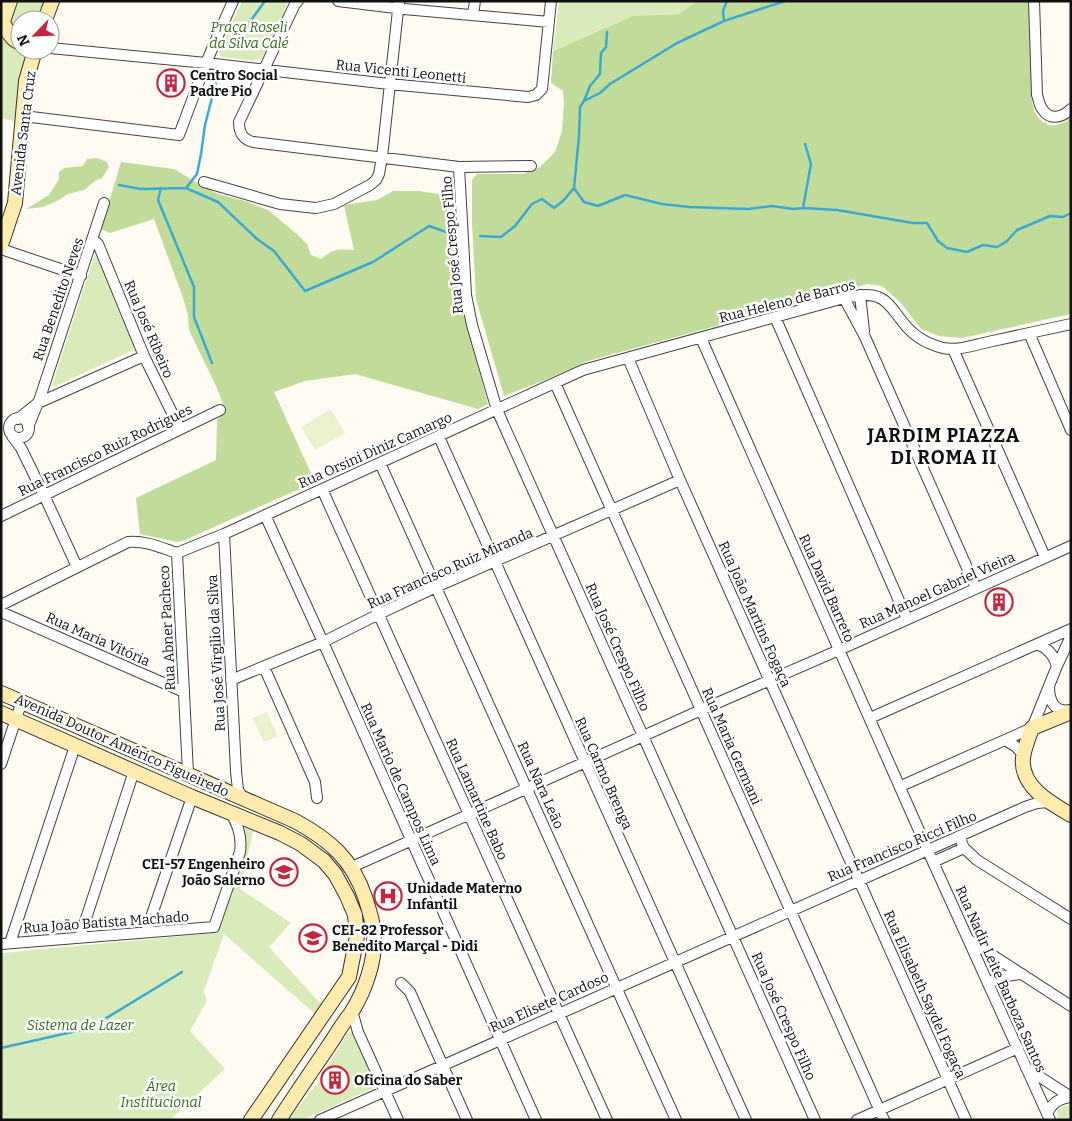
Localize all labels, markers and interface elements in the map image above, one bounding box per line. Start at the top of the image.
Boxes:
north arrow [10,10,60,60]
park label: Praça Roseli da Silva Calé [209,19,289,52]
text: N [14,32,34,48]
street label: Rua Vicenti Leonetti [335,56,467,87]
place label: Centro Social Padre Pio [190,67,278,100]
building icon: Centro Social Padre Pio [156,68,186,98]
street label: Avenida Santa Cruz [7,69,40,196]
street label: Rua José Crespo Filho [438,175,467,315]
street label: Rua Benedito Neves [29,235,88,363]
street label: Rua Heleno de Barros [717,276,857,327]
street label: Rua José Ribeiro [120,278,177,381]
street label: Rua Francisco Ruiz Rodrigues [16,401,195,500]
street label: Rua Orsini Diniz Camargo [296,409,455,492]
district label: JARDIM PIAZZA DI ROMA II [867,424,1020,469]
street label: Rua Francisco Ruiz Miranda [365,524,536,613]
street label: Rua David Barreto [795,532,858,645]
street label: Rua João Martins Fogaça [715,539,795,690]
street label: Rua Manoel Gabriel Vieira [857,548,1018,632]
street label: Rua Abner Pacheco [156,565,179,691]
street label: Rua José Virgilio da Silva [204,574,229,732]
street label: Rua José Crespo Filho [582,581,653,714]
building icon: ㅤ [984,587,1014,617]
place label: ㅤ [1018,594,1031,611]
street label: Rua Maria Vitória [43,609,153,670]
street label: Rua Maria Germani [698,685,765,807]
street label: Avenida Doutor Américo Figueiredo [12,690,232,801]
street label: Rua Mario de Campos Lima [357,700,444,868]
street label: Rua Carmo Brenga [571,714,636,832]
street label: Rua Lamartine Babo [442,736,511,863]
street label: Rua Nara Leão [514,739,567,831]
street label: Rua Francisco Ricci Filho [825,807,979,886]
place label: CEI-57 Engenheiro João Salerno [142,856,265,889]
school or university icon: CEI-57 Engenheiro João Salerno [269,857,299,887]
place label: Unidade Materno Infantil [407,880,522,913]
hospital icon: Unidade Materno Infantil [373,881,403,911]
street label: Rua Nadir Leite Barboza Santos [952,883,1050,1075]
street label: Rua João Batista Machado [22,908,190,937]
street label: Rua Elisabeth Saydel Fogaça [880,908,969,1081]
place label: CEI-82 Professor Benedito Marçal - Didi [332,922,479,955]
school or university icon: CEI-82 Professor Benedito Marçal - Didi [298,923,328,953]
street label: Rua José Crespo Filho [748,950,819,1083]
street label: Rua Elisete Cardoso [487,969,611,1036]
park label: Sistema de Lazer [27,1017,135,1034]
building icon: Oficina do Saber [320,1065,350,1095]
place label: Oficina do Saber [354,1072,463,1089]
park label: Área Institucional [120,1077,202,1111]

